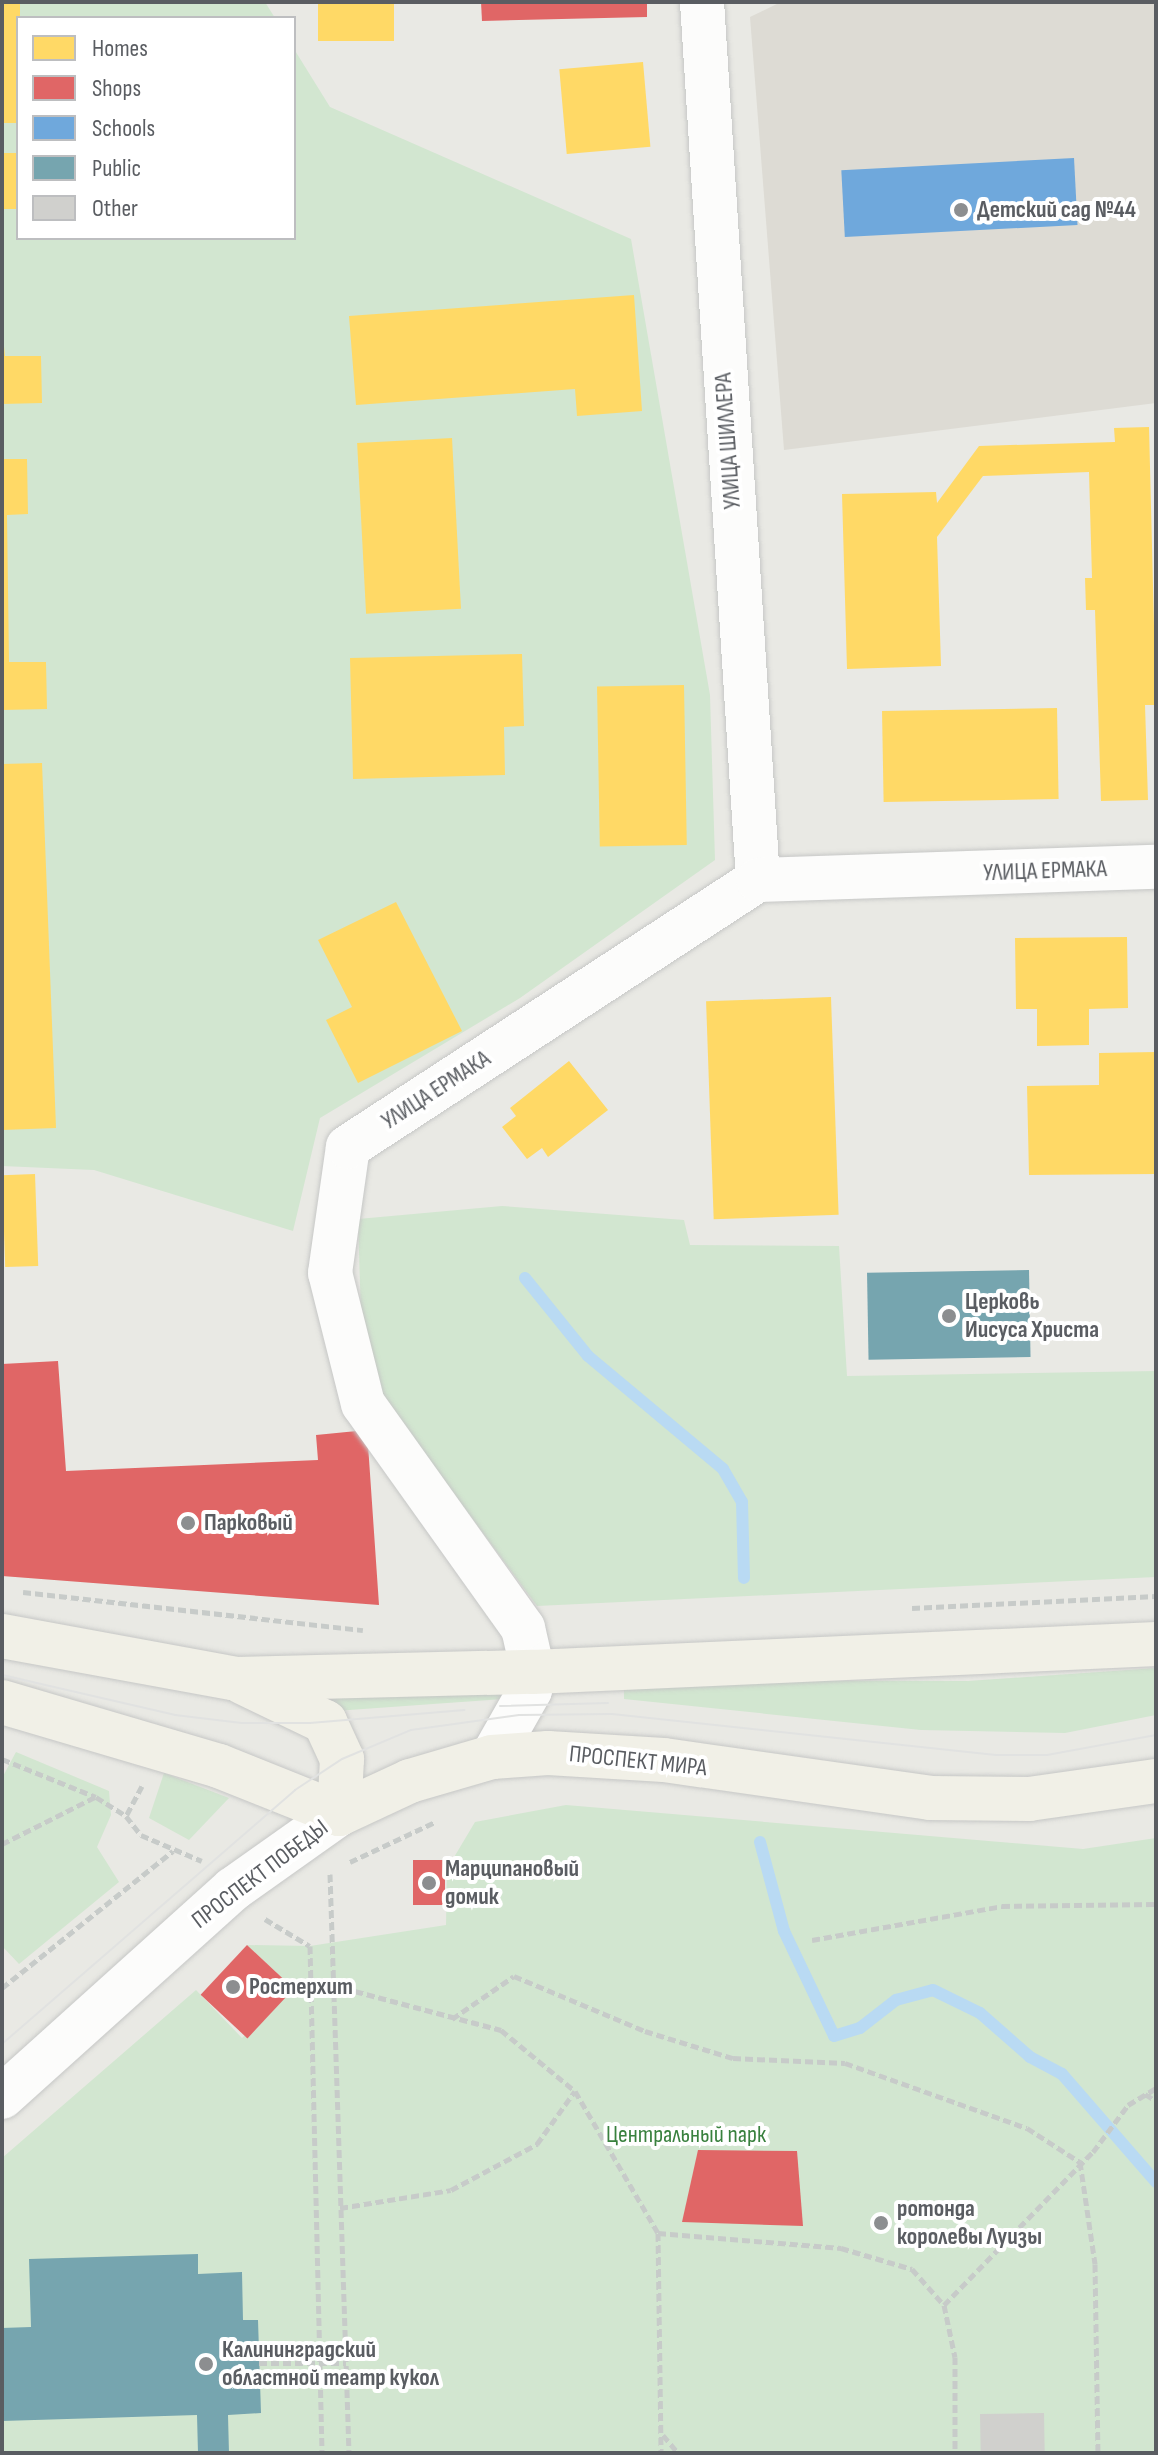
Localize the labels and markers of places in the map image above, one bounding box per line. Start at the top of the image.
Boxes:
place label: Детский сад №44 [977,196,1136,224]
marker: Детский сад №44 [952,201,970,219]
place label: Церковь Иисуса Христа [965,1288,1099,1344]
marker: Церковь Иисуса Христа [940,1307,958,1325]
place label: Парковый [204,1509,293,1537]
marker: Парковый [179,1514,197,1532]
place label: Марципановый домик [445,1855,579,1911]
marker: Марципановый домик [420,1874,438,1892]
place label: Ростерхит [249,1973,353,2001]
marker: Ростерхит [224,1978,242,1996]
place label: ротонда королевы Луизы [897,2195,1042,2251]
marker: ротонда королевы Луизы [872,2214,890,2232]
place label: Калининградский областной театр кукол [222,2336,439,2392]
marker: Калининградский областной театр кукол [197,2355,215,2373]

